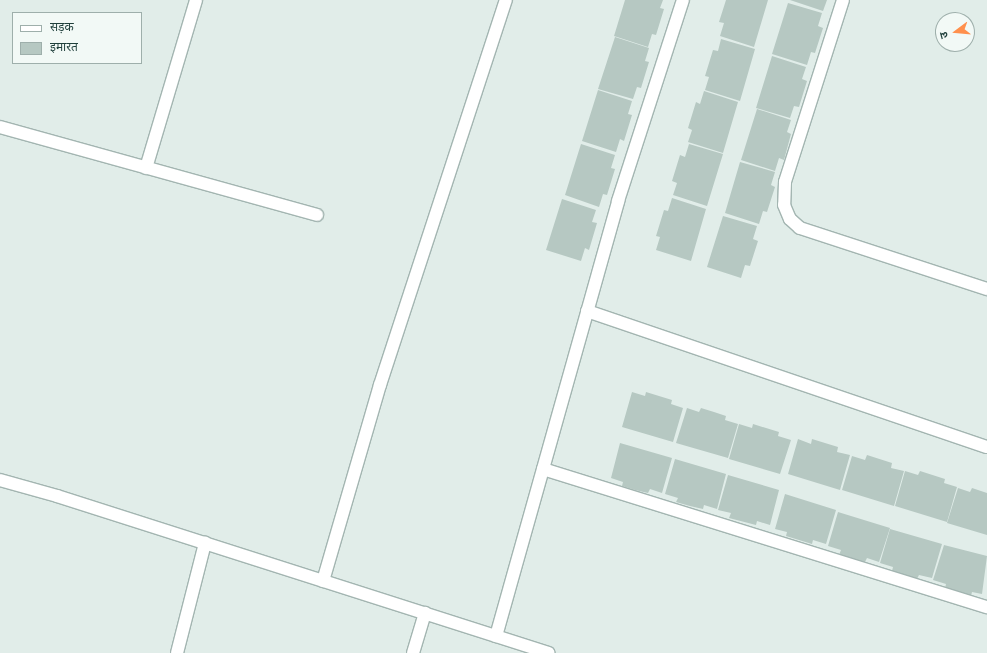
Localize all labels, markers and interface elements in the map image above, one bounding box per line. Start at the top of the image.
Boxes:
legend [12,12,142,64]
north arrow [935,12,975,52]
text: सड़क [50,20,74,35]
text: उ [937,30,951,40]
text: इमारत [50,40,78,55]

